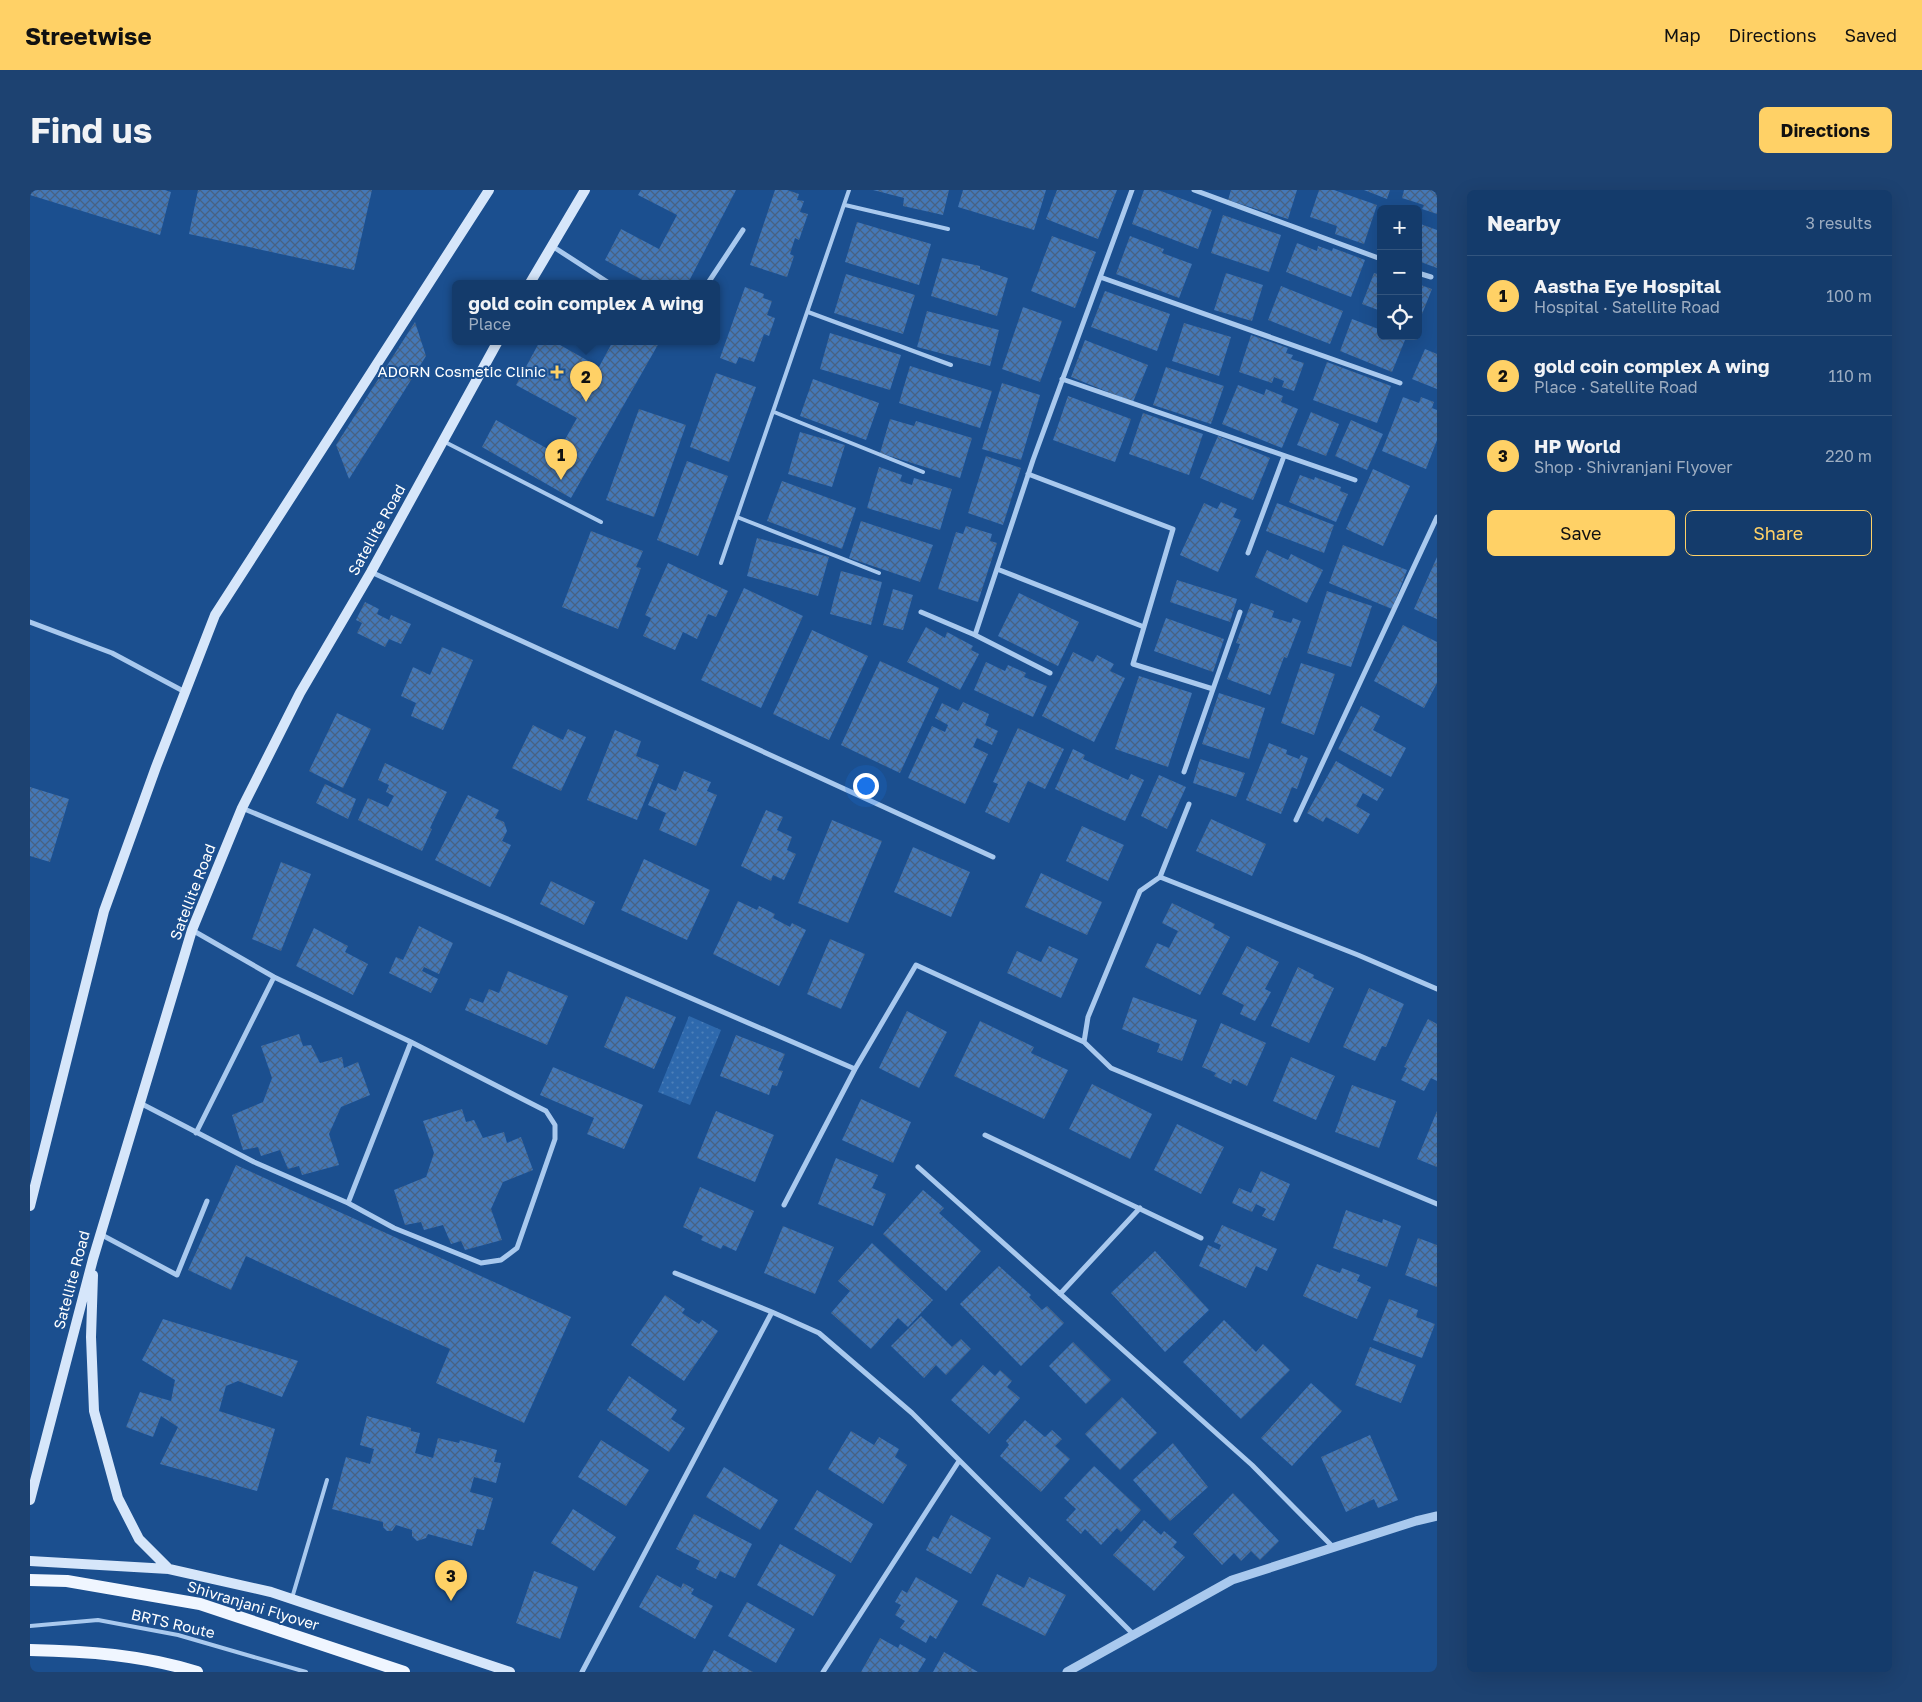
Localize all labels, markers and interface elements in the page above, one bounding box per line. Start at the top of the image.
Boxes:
text: Streetwise [25,21,152,50]
text: Map [1664,24,1700,46]
text: Directions [1728,24,1816,46]
text: Saved [1844,24,1897,46]
button: Directions [1759,107,1892,153]
text: Find us [30,109,152,151]
map controls [1377,205,1422,340]
button: + [1377,205,1422,250]
text: Nearby [1487,210,1561,236]
text: 3 results [1805,213,1872,233]
button: − [1377,250,1422,295]
text: Aastha Eye Hospital [1534,274,1721,297]
popup [452,280,720,345]
text: 1 [1499,286,1507,306]
text: 100 m [1826,286,1872,306]
text: gold coin complex A wing [468,291,704,314]
button: locate [1377,295,1422,340]
text: Hospital · Satellite Road [1534,297,1720,317]
text: Place [468,314,511,334]
text: gold coin complex A wing [1534,354,1769,377]
pin: 2 [570,361,602,402]
place label: ADORN Cosmetic Clinic [377,362,546,380]
marker: ADORN Cosmetic Clinic [550,365,564,379]
text: 2 [1498,366,1508,386]
text: 110 m [1828,366,1872,386]
text: Place · Satellite Road [1534,377,1698,397]
text: HP World [1534,434,1621,457]
pin: 1 [545,439,577,480]
text: 3 [1498,446,1508,466]
text: 220 m [1825,446,1872,466]
text: Shop · Shivranjani Flyover [1534,457,1732,477]
street label: Satellite Road [344,481,409,578]
button: Save [1487,510,1675,556]
button: Share [1685,510,1872,556]
your location [853,773,879,799]
street label: Satellite Road [165,841,219,942]
street label: Satellite Road [49,1228,93,1331]
pin: 3 [435,1560,467,1601]
street label: Shivranjani Flyover [185,1576,322,1634]
street label: BRTS Route [130,1605,217,1641]

